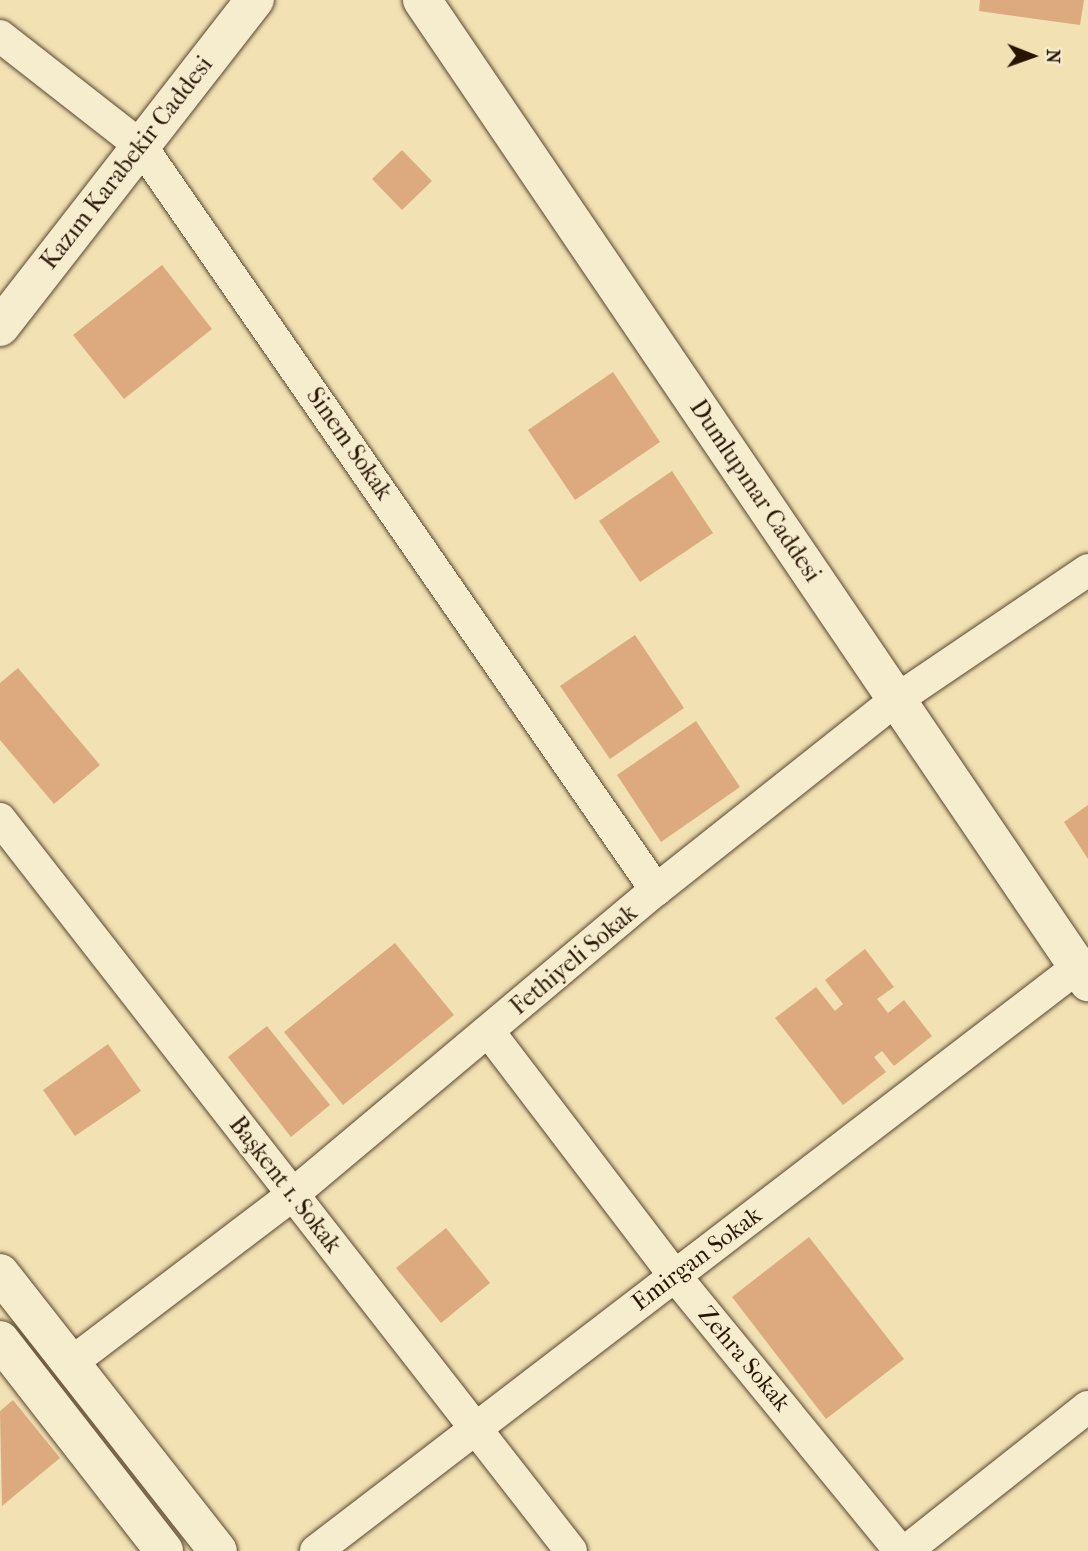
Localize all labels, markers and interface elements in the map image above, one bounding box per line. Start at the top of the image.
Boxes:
north arrow [997,21,1067,91]
text: N [1042,49,1064,64]
street label: Kazım Karabekir Caddesi [35,51,219,275]
street label: Sinem Sokak [300,382,398,506]
street label: Dumlupınar Caddesi [683,394,827,588]
street label: Fethiyeli Sokak [505,899,643,1021]
street label: Başkent 1. Sokak [223,1111,347,1259]
street label: Emirgan Sokak [626,1201,768,1317]
street label: Zehra Sokak [692,1301,796,1417]

